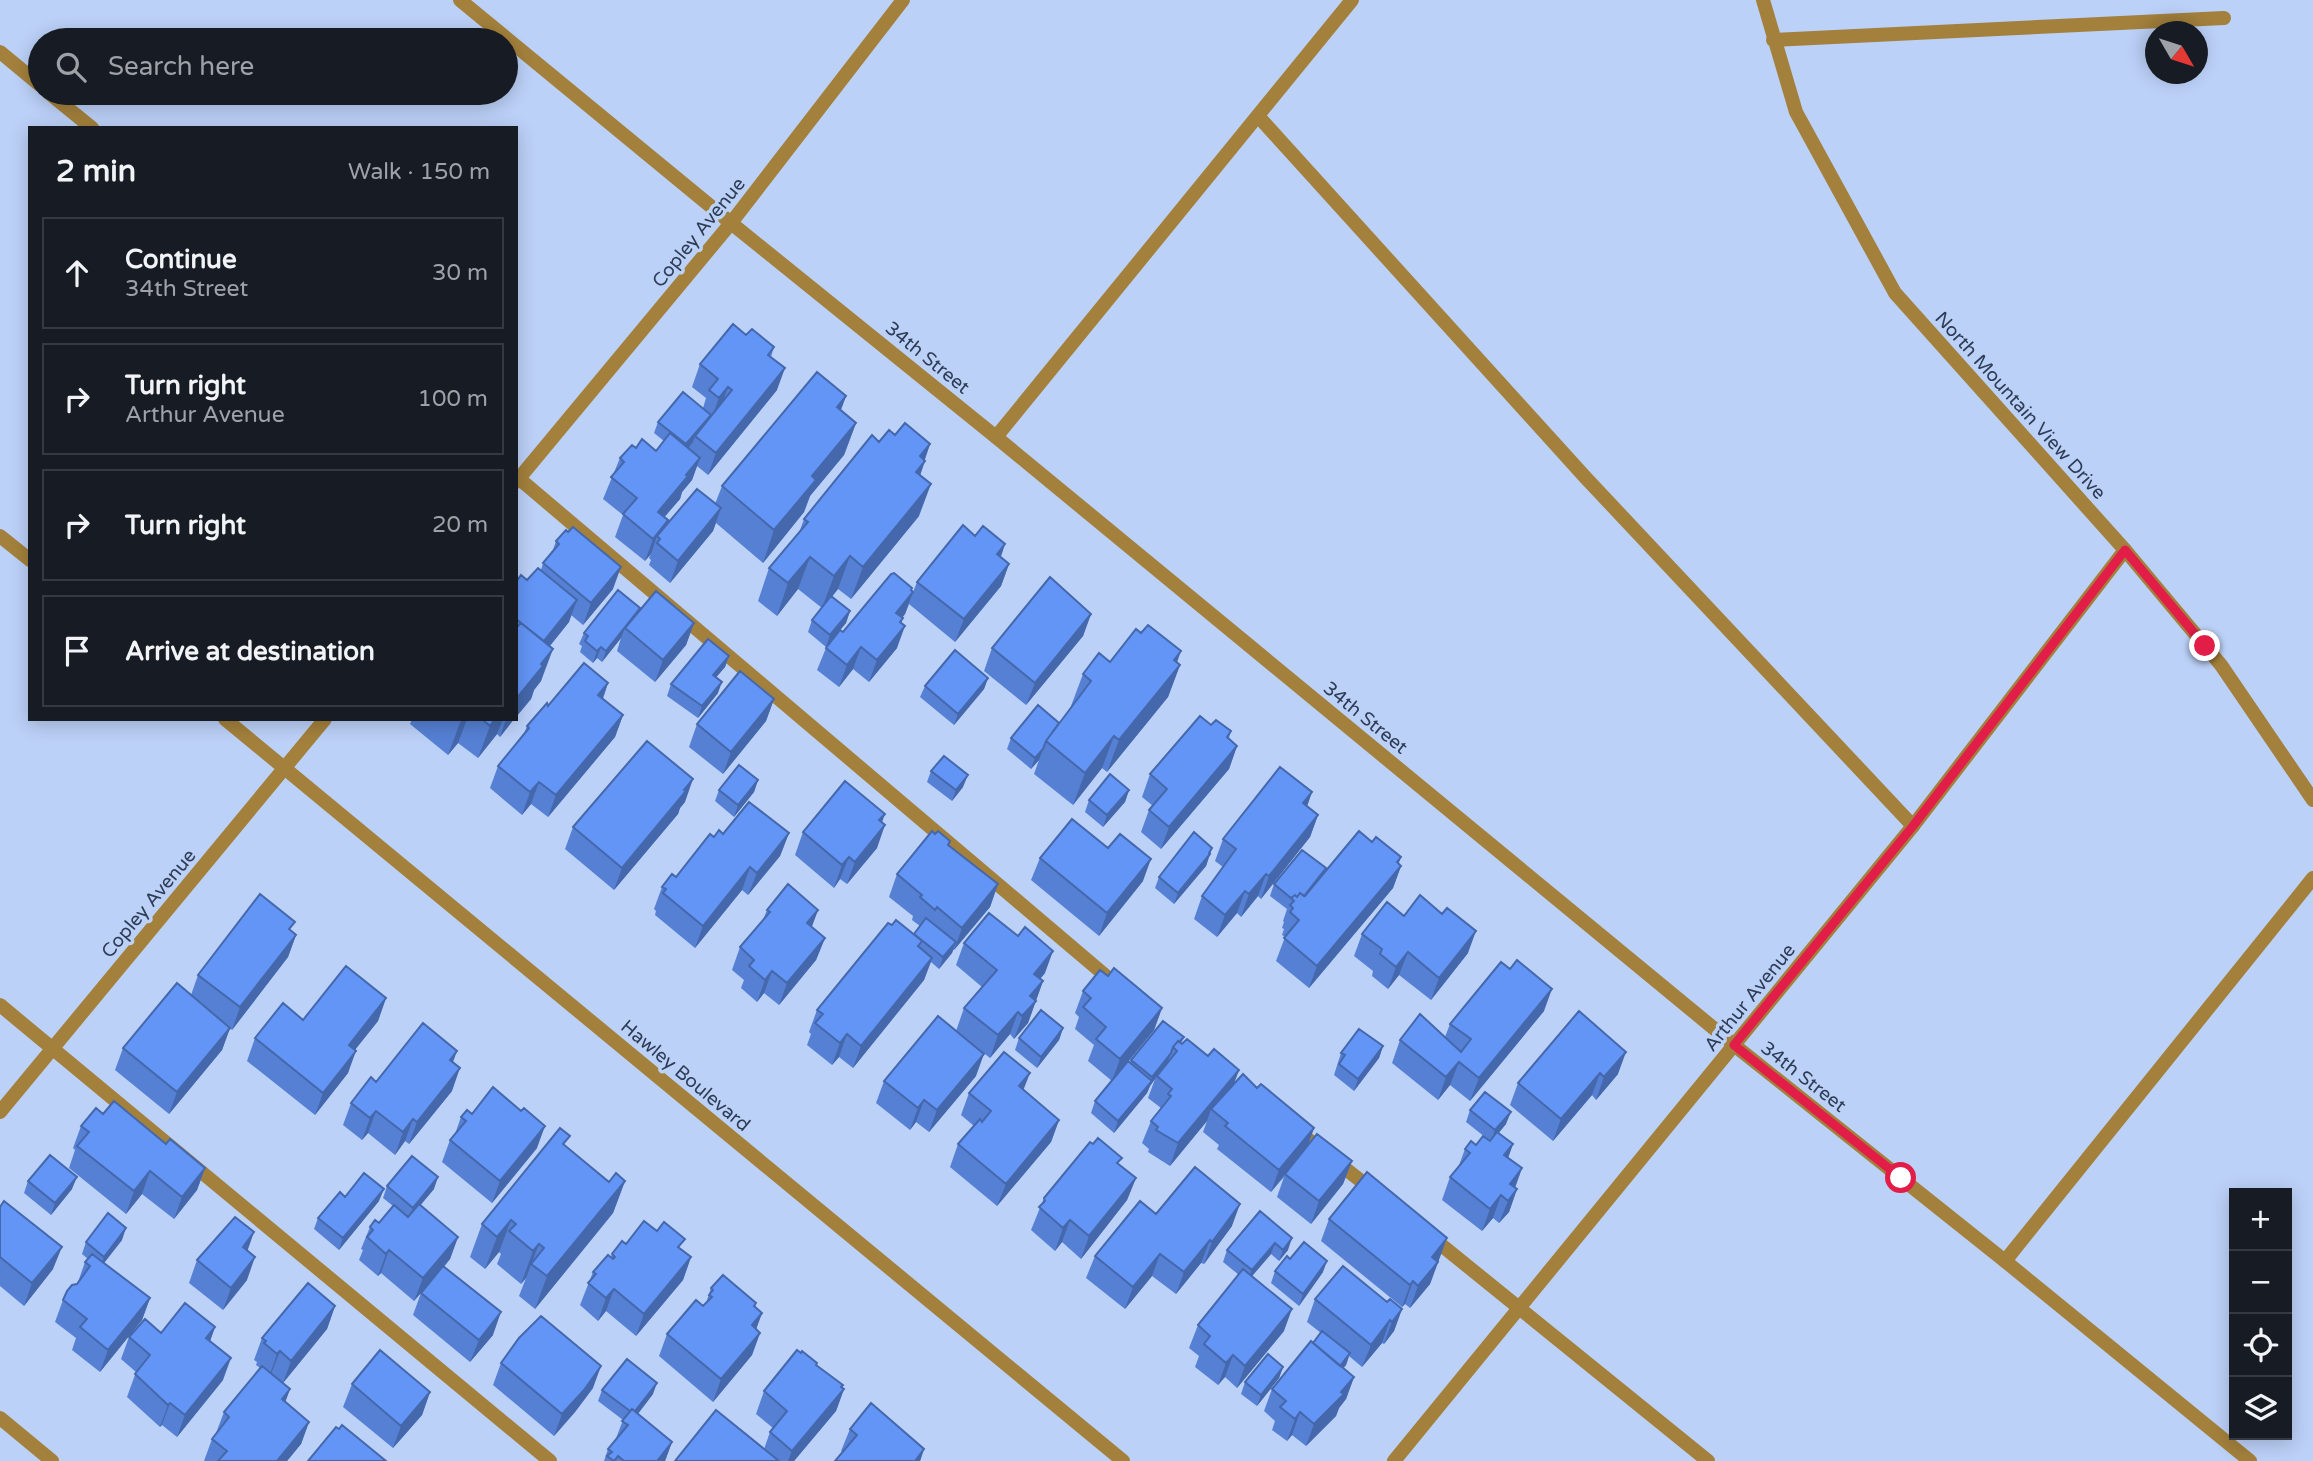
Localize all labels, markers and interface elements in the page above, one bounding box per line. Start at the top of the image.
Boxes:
north arrow [2145,21,2208,84]
search box [28,28,518,105]
icon: search [52,48,90,86]
text: Search here [108,51,254,82]
text: 2 min [56,153,136,190]
text: Walk · 150 m [348,158,490,186]
street label: Copley Avenue [648,173,750,292]
text: Continue [125,244,237,275]
icon: ahead [58,254,96,292]
text: 30 m [432,259,488,287]
text: 34th Street [125,275,248,303]
street label: North Mountain View Drive [1930,307,2110,504]
street label: 34th Street [881,317,974,398]
text: Turn right [125,370,246,401]
icon: right [58,380,96,418]
text: 100 m [418,385,488,413]
text: Arthur Avenue [125,401,285,429]
icon: right [58,506,96,544]
text: Turn right [125,510,246,541]
text: 20 m [432,511,488,539]
route end [2189,630,2220,661]
icon: arrive [58,632,96,670]
text: Arrive at destination [125,636,375,667]
street label: 34th Street [1319,677,1412,758]
street label: Copley Avenue [97,845,201,962]
street label: Arthur Avenue [1700,939,1800,1056]
street label: Hawley Boulevard [616,1015,754,1136]
street label: 34th Street [1756,1037,1850,1117]
route start [1885,1162,1916,1193]
map controls [2229,1188,2292,1440]
button: + [2229,1188,2292,1251]
button: − [2229,1251,2292,1314]
button: locate [2229,1314,2292,1377]
button: layers [2229,1377,2292,1440]

